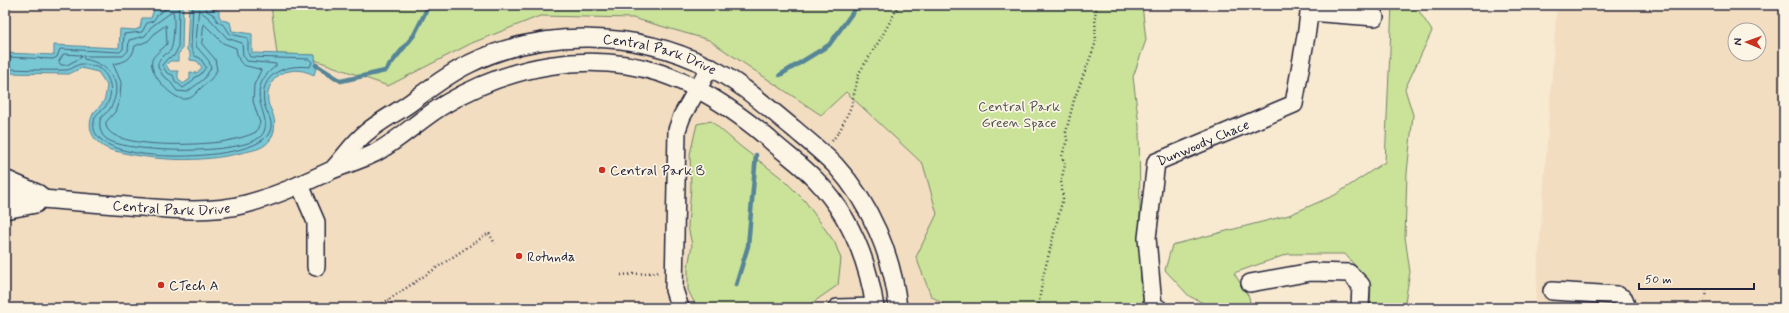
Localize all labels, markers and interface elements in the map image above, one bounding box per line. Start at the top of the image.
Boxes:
north arrow [1727,22,1767,62]
street label: Central Park Drive [602,31,719,79]
text: N [1731,38,1745,46]
park label: Central Park Green Space [978,98,1060,132]
street label: Dunwoody Chace [1154,116,1252,171]
place label: Central Park B [610,162,705,180]
marker: Central Park B [597,165,607,175]
street label: Central Park Drive [112,197,232,220]
place label: Rotunda [527,248,575,266]
marker: Rotunda [514,251,524,261]
scale bar [1639,265,1754,291]
text: 50 m [1645,272,1672,288]
place label: CTech A [169,277,219,295]
marker: CTech A [156,280,166,290]

